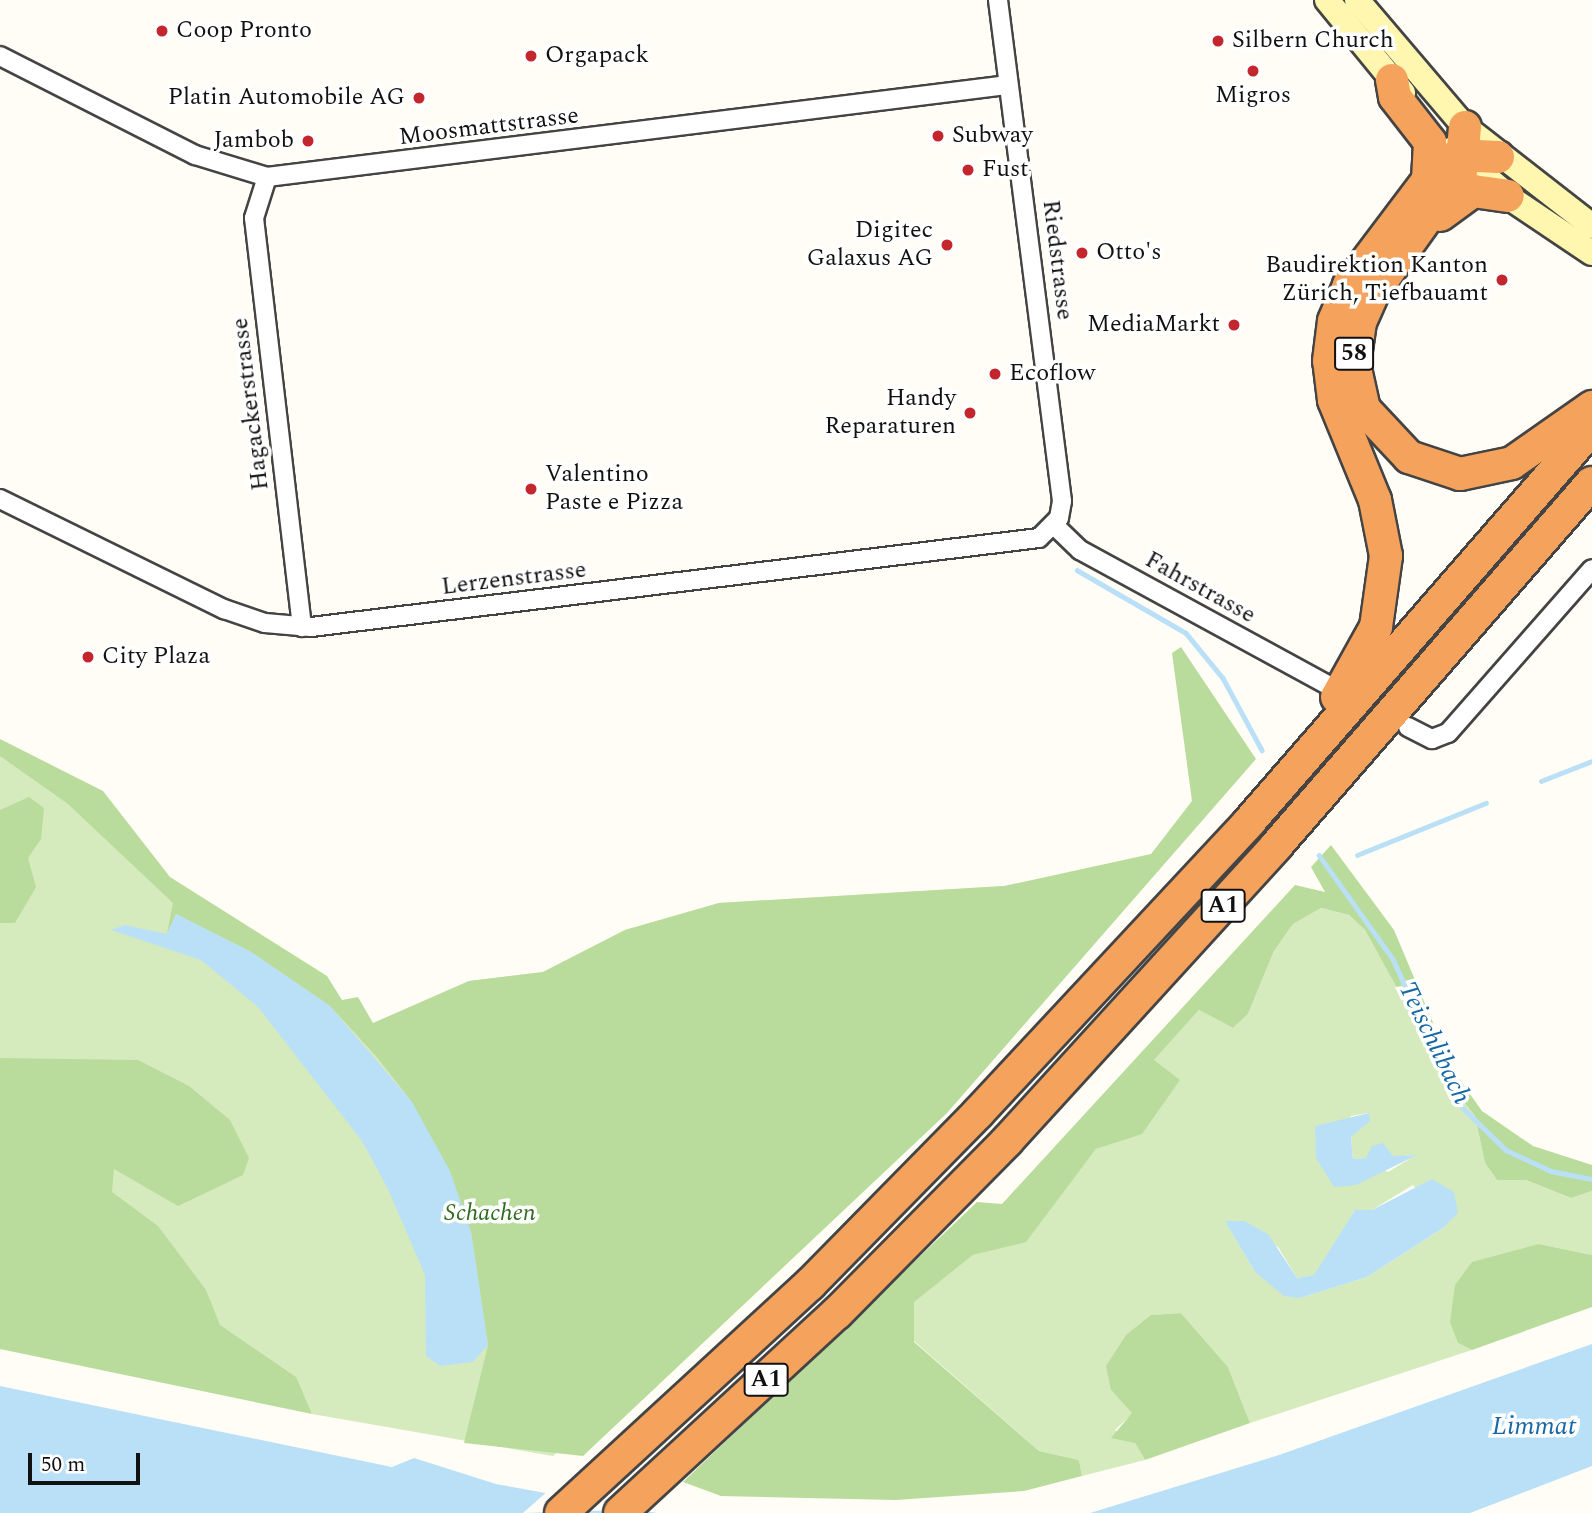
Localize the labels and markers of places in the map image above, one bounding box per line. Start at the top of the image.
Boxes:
place label: Coop Pronto [176,17,312,45]
marker: Coop Pronto [154,23,170,39]
place label: Silbern Church [1232,27,1394,55]
marker: Silbern Church [1210,33,1226,49]
place label: Orgapack [545,42,649,70]
marker: Orgapack [523,48,539,64]
marker: Migros [1245,63,1261,79]
place label: Migros [1215,82,1291,110]
place label: Platin Automobile AG [168,84,405,112]
marker: Platin Automobile AG [411,90,427,106]
place label: Subway [952,122,1033,150]
place label: Jambob [213,127,294,155]
marker: Subway [930,128,946,144]
marker: Jambob [300,133,316,149]
place label: Fust [982,156,1029,184]
marker: Fust [960,162,976,178]
place label: Digitec Galaxus AG [807,217,933,273]
marker: Digitec Galaxus AG [939,237,955,253]
place label: Otto's [1096,239,1162,267]
marker: Otto's [1074,245,1090,261]
place label: Baudirektion Kanton Zürich, Tiefbauamt [1265,252,1488,308]
marker: Baudirektion Kanton Zürich, Tiefbauamt [1494,272,1510,288]
place label: MediaMarkt [1087,311,1220,339]
marker: MediaMarkt [1226,317,1242,333]
place label: Ecoflow [1009,360,1095,388]
marker: Ecoflow [987,366,1003,382]
place label: Handy Reparaturen [824,385,956,441]
marker: Handy Reparaturen [962,405,978,421]
place label: Valentino Paste e Pizza [545,461,683,517]
marker: Valentino Paste e Pizza [523,481,539,497]
place label: City Plaza [102,643,210,671]
marker: City Plaza [80,649,96,665]

